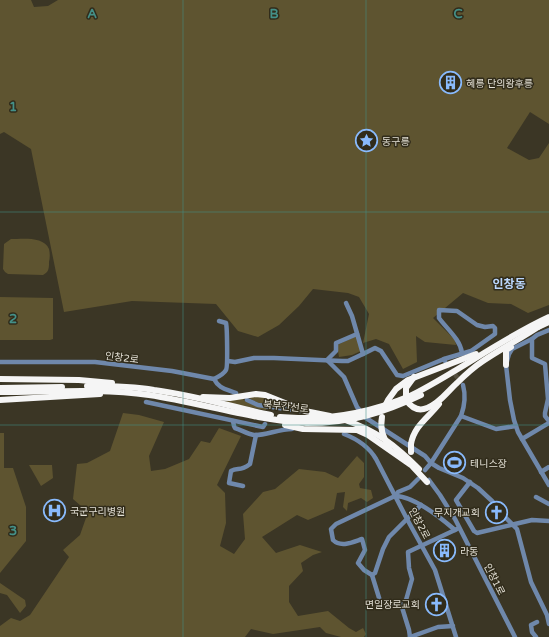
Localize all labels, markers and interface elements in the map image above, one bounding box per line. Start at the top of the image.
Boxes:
text: A [87,6,97,22]
text: B [269,6,279,22]
text: C [453,6,463,22]
building icon: 혜릉 단의왕후릉 [438,70,464,96]
place label: 혜릉 단의왕후릉 [466,78,533,90]
text: 1 [9,99,17,115]
place icon: 동구릉 [354,128,380,154]
place label: 동구릉 [382,136,410,148]
district label: 인창동 [492,277,526,291]
text: 2 [9,311,17,327]
street label: 인창2로 [104,350,139,366]
street label: 북부간선로 [262,399,309,415]
sports icon: 테니스장 [441,450,467,476]
place label: 테니스장 [470,458,507,470]
hospital icon: 국군구리병원 [42,498,68,524]
church icon: 무지개교회 [483,499,509,525]
place label: 국군구리병원 [70,506,125,518]
street label: 인창2로 [406,506,432,541]
place label: 무지개교회 [434,507,480,519]
text: 3 [9,523,17,539]
building icon: 라동 [431,538,457,564]
place label: 라동 [460,546,478,558]
street label: 인창1로 [481,562,507,597]
church icon: 면일장로교회 [423,591,449,617]
place label: 면일장로교회 [365,599,420,611]

